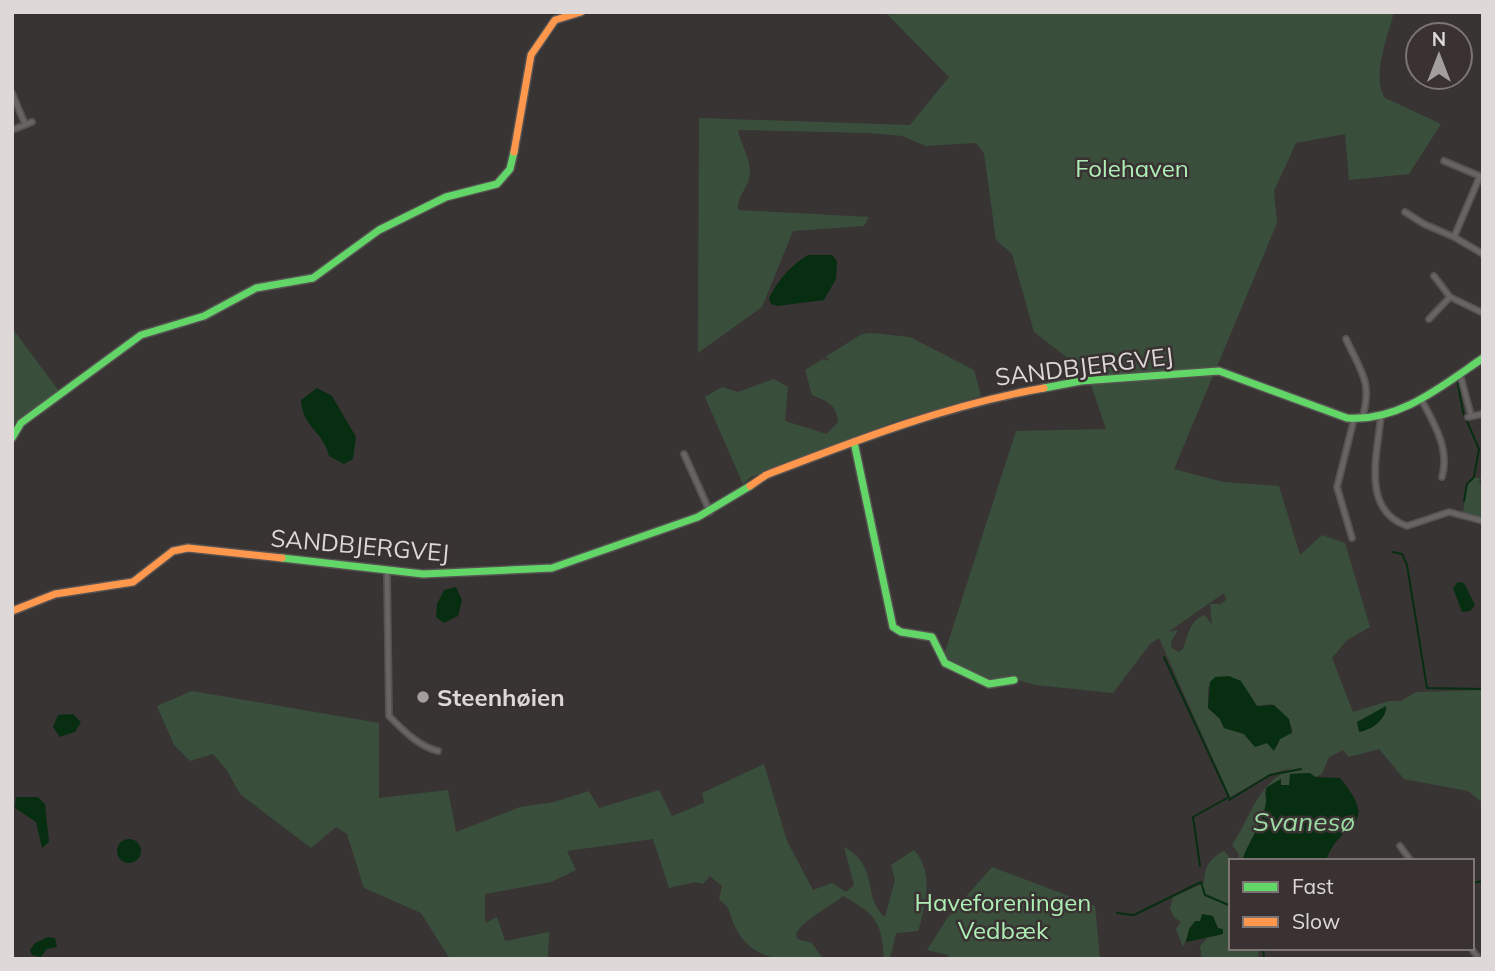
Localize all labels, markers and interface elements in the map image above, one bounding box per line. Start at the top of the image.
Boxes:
north arrow [1404,21,1474,91]
text: N [1432,27,1446,51]
park label: Folehaven [1075,153,1189,183]
street label: SANDBJERGVEJ [993,340,1175,392]
street label: SANDBJERGVEJ [269,522,451,568]
place label: Steenhøien [437,682,565,712]
marker: Steenhøien [415,689,431,705]
water label: Svanesø [1253,805,1355,838]
legend [1229,859,1474,950]
text: Fast [1292,873,1334,899]
park label: Haveforeningen Vedbæk [915,887,1091,945]
text: Slow [1292,908,1340,934]

